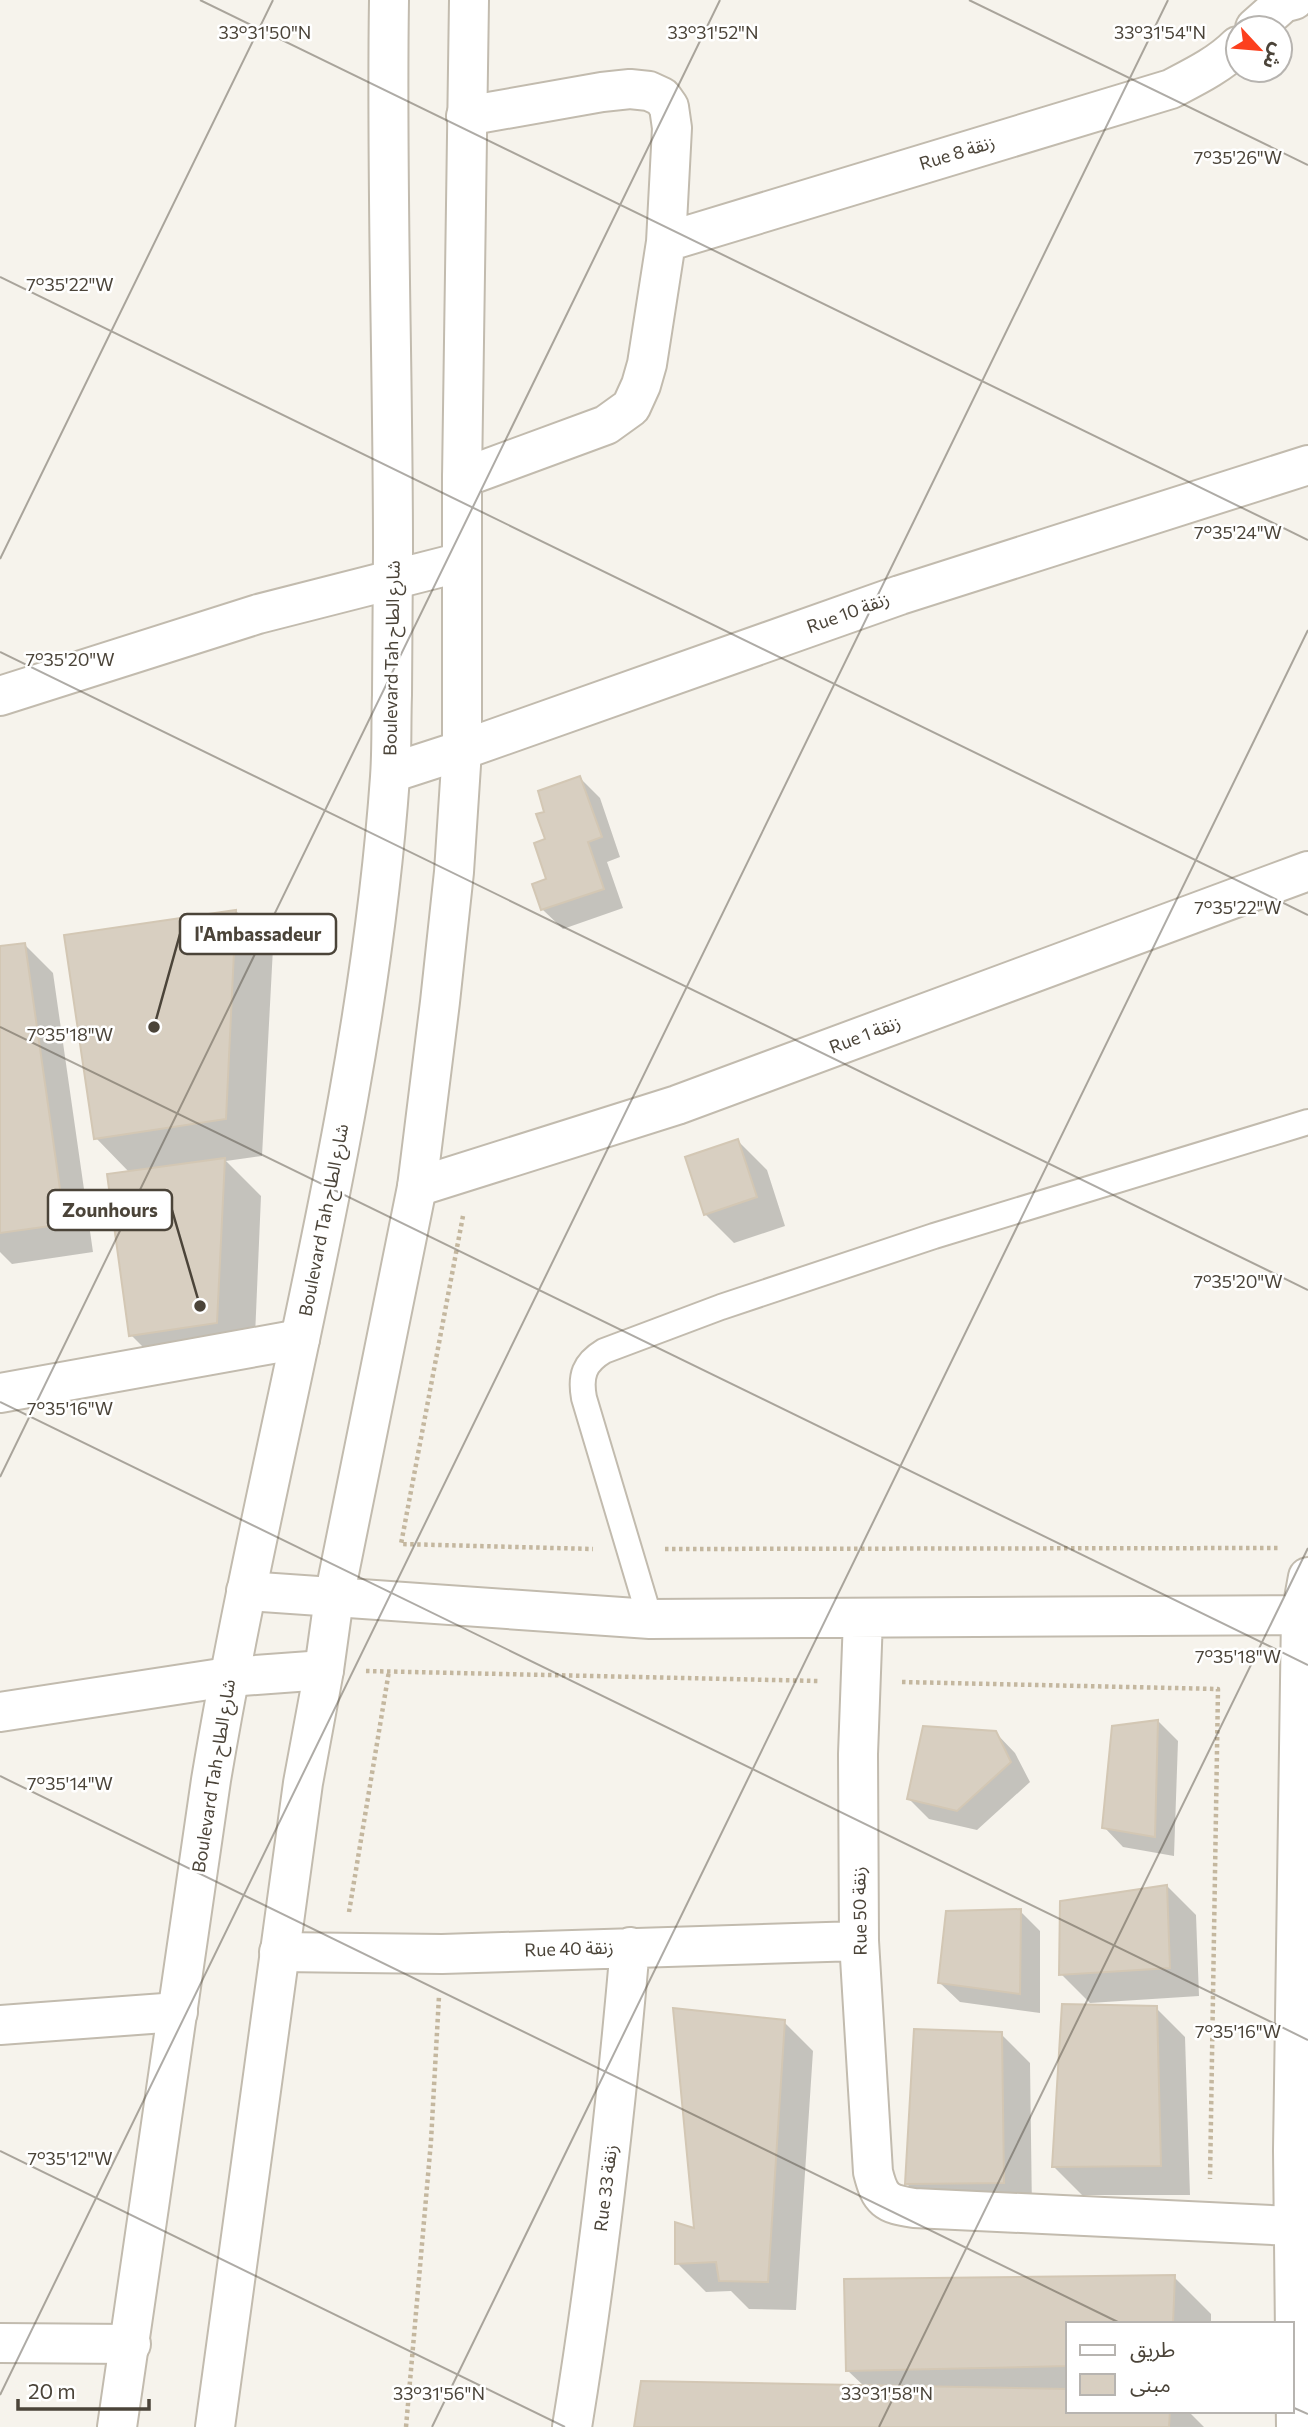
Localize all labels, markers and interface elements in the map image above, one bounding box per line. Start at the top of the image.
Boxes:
north arrow [1224,14,1294,84]
text: 33°31'50"N [219,21,311,43]
text: 33°31'52"N [667,21,759,43]
text: 33°31'54"N [1114,21,1206,43]
text: ش [1259,40,1291,73]
street label: Rue 8 زنقة [916,130,997,175]
text: 7°35'26"W [1194,146,1282,168]
text: 7°35'22"W [26,273,114,295]
text: 7°35'24"W [1194,521,1282,543]
street label: Boulevard Tah شارع الطاح [378,560,408,756]
street label: Rue 10 زنقة [803,587,892,638]
text: 7°35'20"W [25,648,115,670]
text: 7°35'22"W [1194,896,1282,918]
callout: l'Ambassadeur [180,914,336,954]
text: l'Ambassadeur [194,922,322,945]
street label: Rue 1 زنقة [826,1010,904,1059]
text: 7°35'18"W [27,1023,113,1045]
street label: Boulevard Tah شارع الطاح [294,1122,356,1319]
callout: Zounhours [48,1190,172,1230]
text: Zounhours [62,1198,158,1221]
text: 7°35'20"W [1193,1270,1283,1292]
text: 7°35'16"W [27,1397,113,1419]
text: 7°35'18"W [1195,1645,1281,1667]
street label: Boulevard Tah شارع الطاح [187,1678,243,1875]
text: 7°35'14"W [27,1772,113,1794]
street label: Rue 50 زنقة [847,1866,872,1956]
street label: Rue 40 زنقة [524,1935,614,1962]
text: 7°35'16"W [1195,2020,1281,2042]
street label: Rue 33 زنقة [589,2143,622,2233]
text: 7°35'12"W [27,2147,113,2169]
legend [1066,2322,1294,2413]
text: طريق [1130,2336,1175,2363]
scale bar [18,2368,149,2412]
text: مبنى [1130,2371,1171,2397]
text: 20 m [28,2378,76,2403]
text: 33°31'56"N [393,2382,485,2404]
text: 33°31'58"N [841,2382,933,2404]

